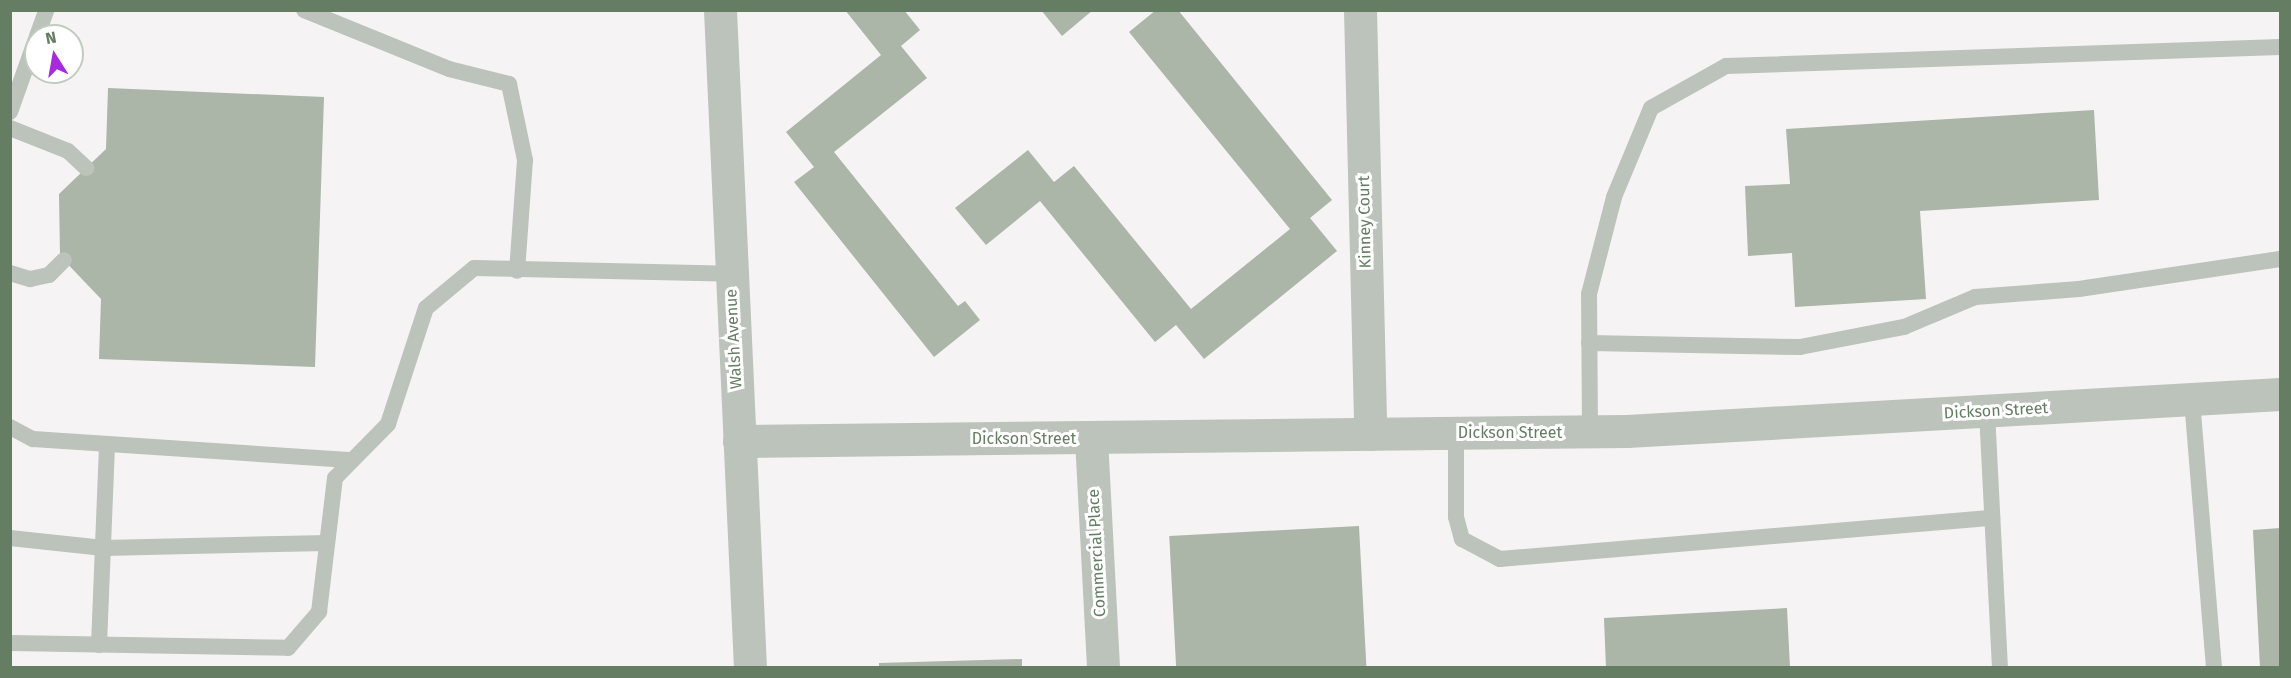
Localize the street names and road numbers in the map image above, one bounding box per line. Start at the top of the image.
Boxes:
street label: Kinney Court [1355,175,1375,269]
street label: Walsh Avenue [722,288,746,390]
street label: Dickson Street [1943,399,2049,423]
street label: Dickson Street [1458,423,1562,443]
street label: Dickson Street [972,429,1076,449]
street label: Commercial Place [1084,489,1110,617]

